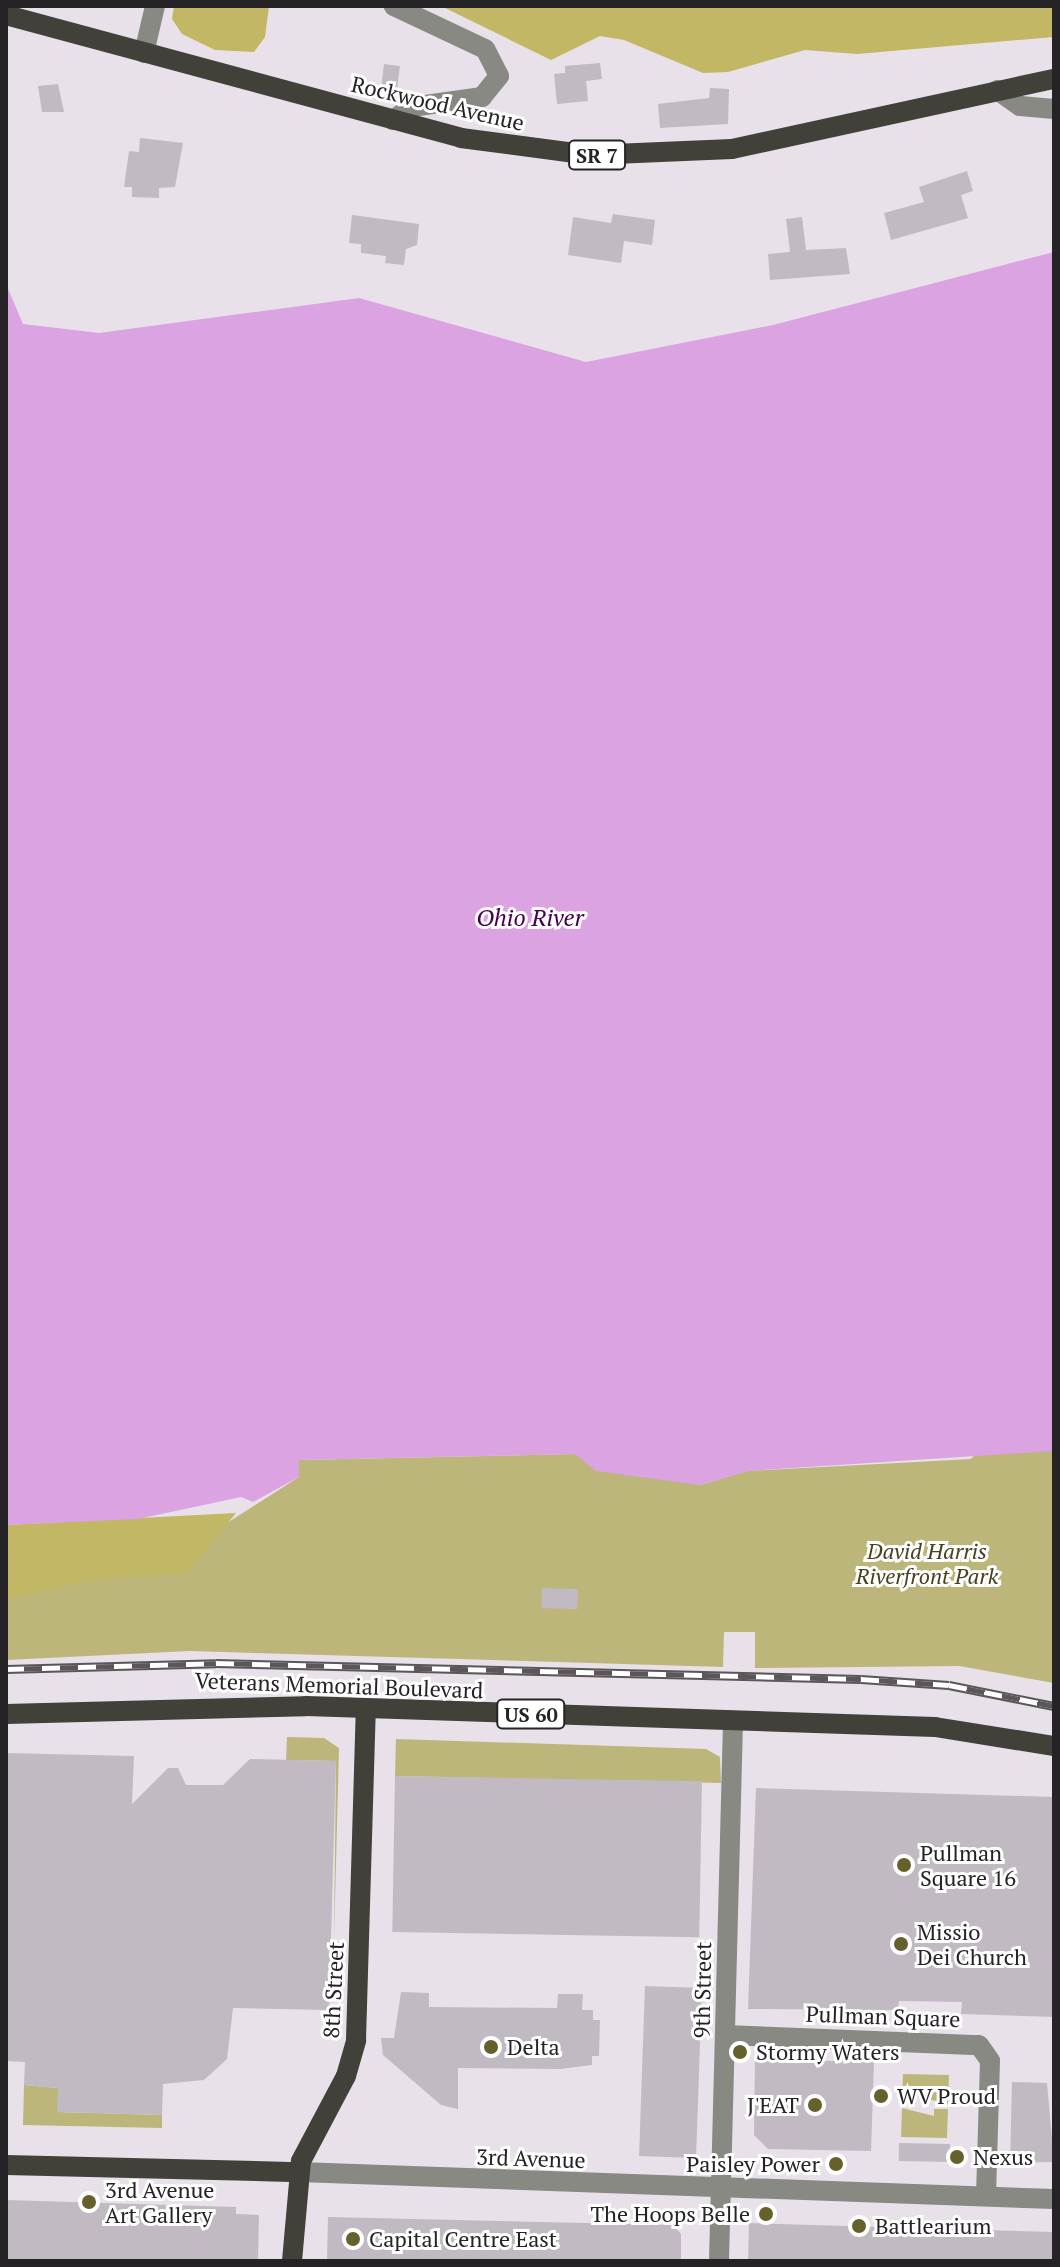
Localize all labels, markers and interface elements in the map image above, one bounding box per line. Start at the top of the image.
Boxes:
street label: Rockwood Avenue [349,70,527,136]
road number: SR 7 [567,139,627,171]
water label: Ohio River [476,904,584,932]
park label: David Harris Riverfront Park [856,1537,998,1588]
street label: Veterans Memorial Boulevard [194,1667,484,1703]
road number: US 60 [495,1698,567,1730]
place label: Pullman Square 16 [920,1839,1016,1890]
marker: Pullman Square 16 [895,1856,913,1874]
place label: Missio Dei Church [917,1918,1027,1970]
marker: Missio Dei Church [892,1935,910,1953]
street label: 8th Street [317,1941,349,2039]
street label: 9th Street [688,1941,716,2039]
street label: Pullman Square [805,2000,961,2032]
place label: Delta [507,2034,560,2060]
marker: Delta [482,2038,500,2056]
place label: Stormy Waters [756,2039,899,2065]
marker: Stormy Waters [731,2043,749,2061]
place label: WV Proud [897,2083,996,2109]
marker: WV Proud [872,2087,890,2105]
place label: J'EAT [747,2092,799,2118]
marker: J'EAT [806,2096,824,2114]
street label: 3rd Avenue [476,2143,586,2173]
place label: Nexus [973,2144,1033,2170]
marker: Nexus [948,2148,966,2166]
place label: Paisley Power [686,2151,820,2177]
marker: Paisley Power [827,2155,845,2173]
place label: 3rd Avenue Art Gallery [105,2176,215,2228]
marker: 3rd Avenue Art Gallery [80,2193,98,2211]
place label: The Hoops Belle [590,2201,750,2227]
marker: The Hoops Belle [757,2205,775,2223]
place label: Battlearium [875,2213,991,2239]
marker: Battlearium [850,2217,868,2235]
place label: Capital Centre East [369,2226,557,2252]
marker: Capital Centre East [344,2230,362,2248]

